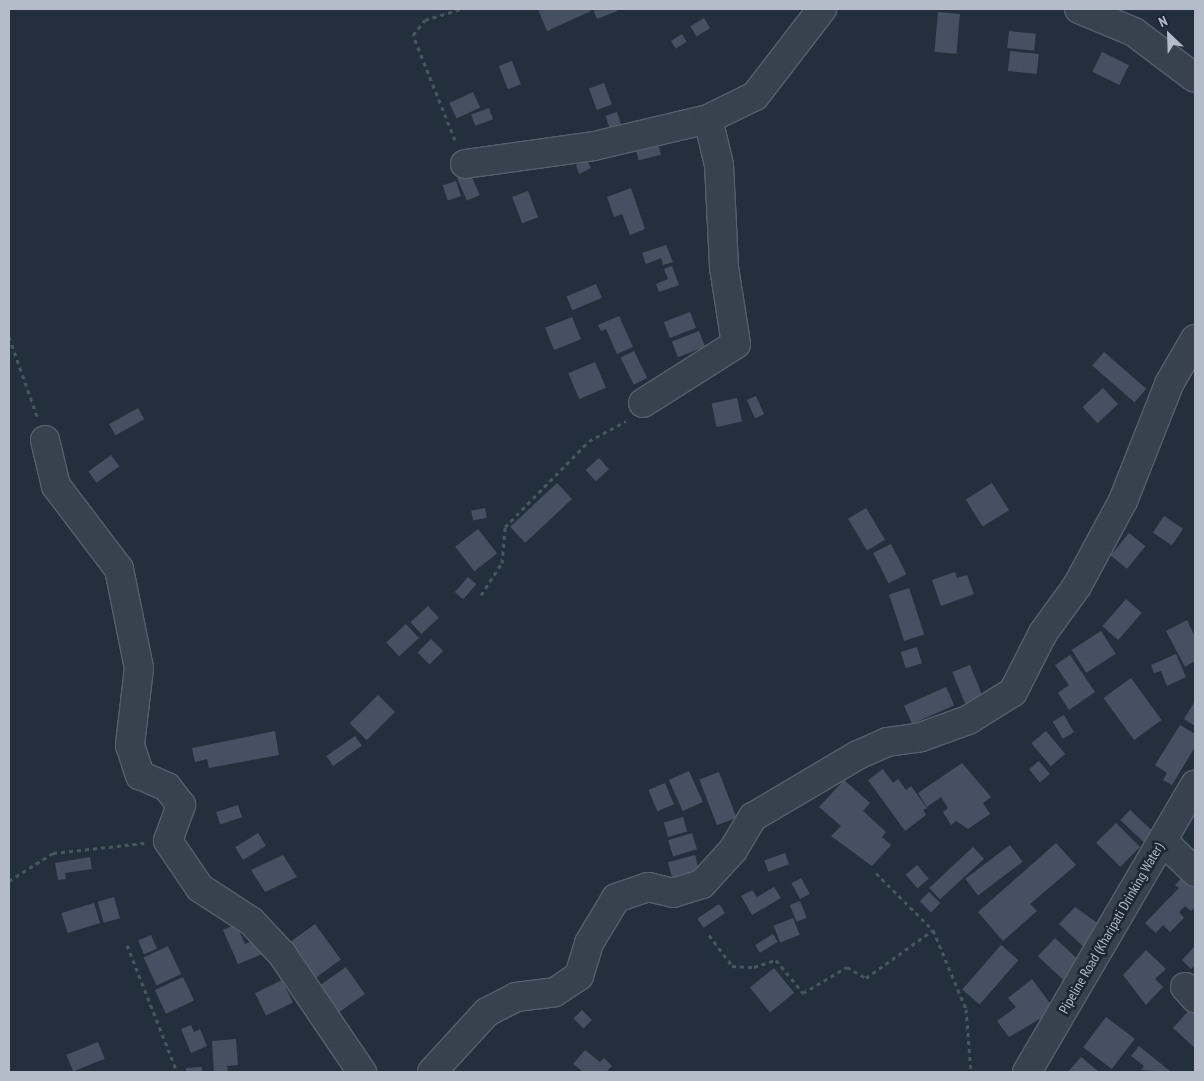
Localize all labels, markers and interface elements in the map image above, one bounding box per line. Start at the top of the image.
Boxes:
north arrow [1144,10,1194,60]
text: N [1156,12,1170,31]
street label: Pipeline Road (Kharipati Drinking Water) [1055,839,1167,1017]

